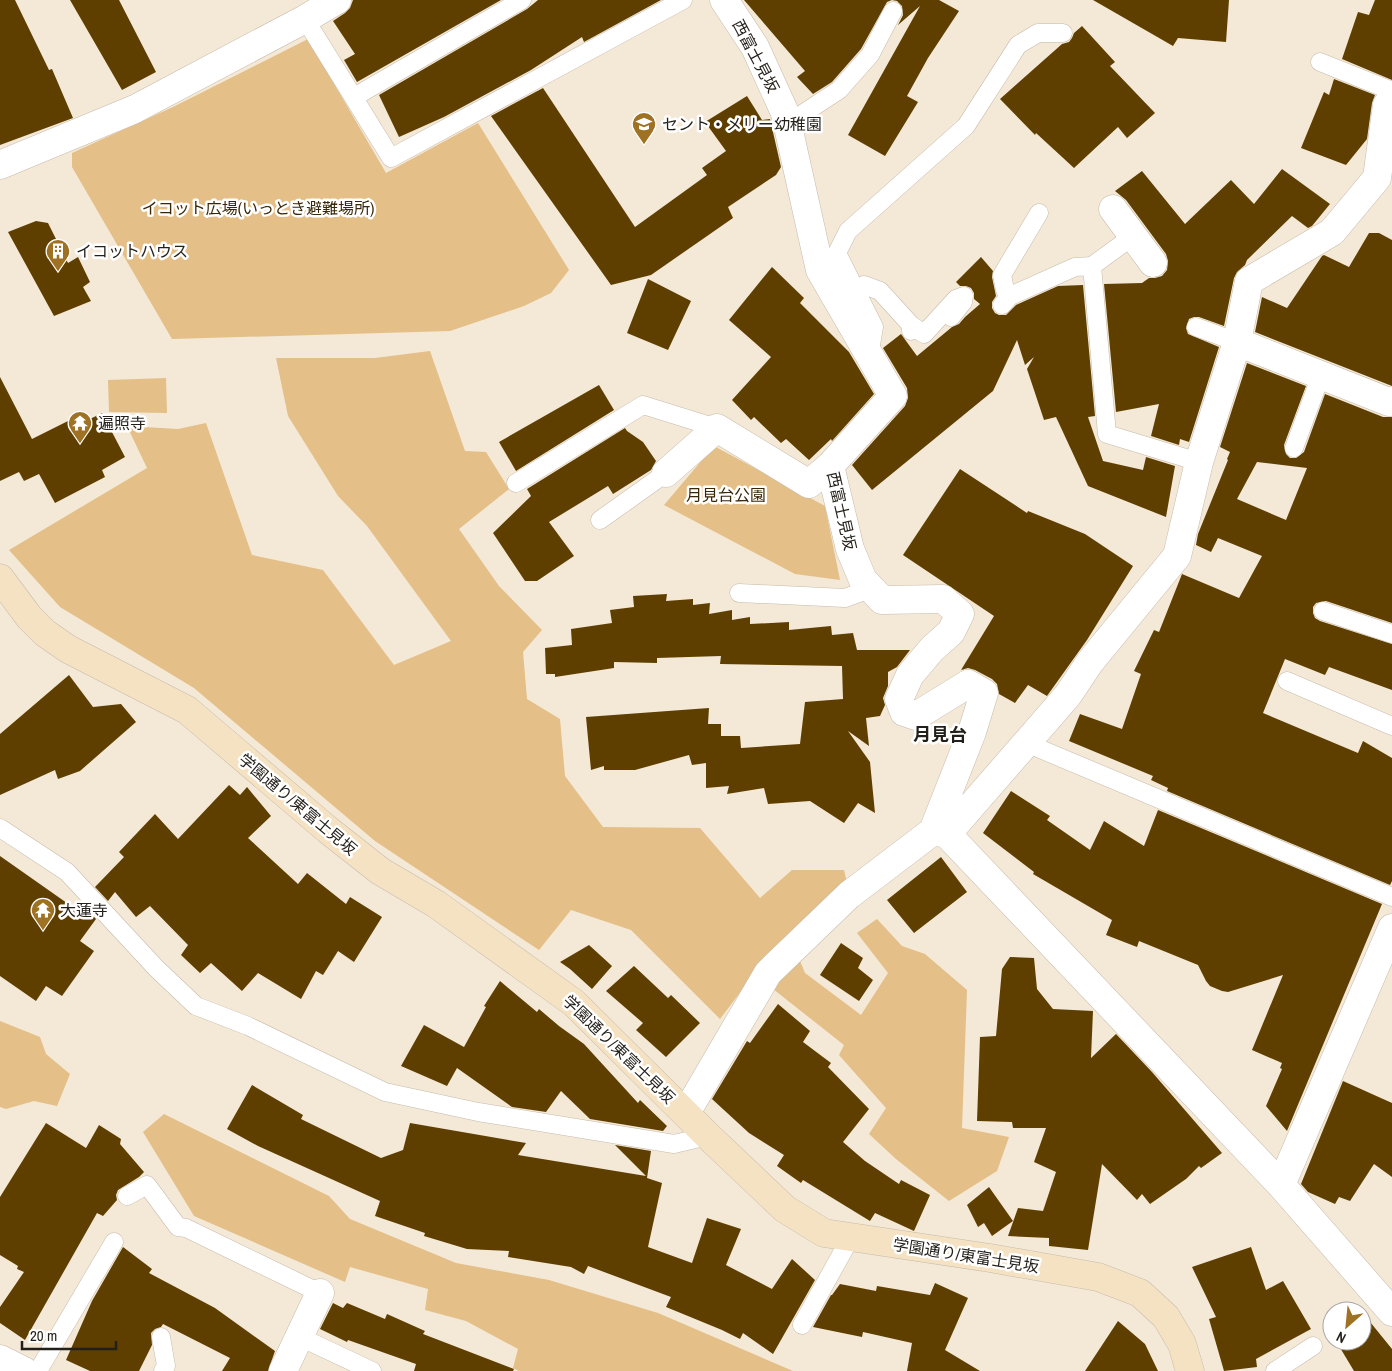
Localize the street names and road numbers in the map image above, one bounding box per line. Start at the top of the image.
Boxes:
street label: 西富士見坂 [728,16,784,96]
street label: 西富士見坂 [822,470,862,552]
street label: 学園通り/東富士見坂 [234,748,362,860]
street label: 学園通り/東富士見坂 [558,990,680,1108]
street label: 学園通り/東富士見坂 [891,1233,1041,1277]

